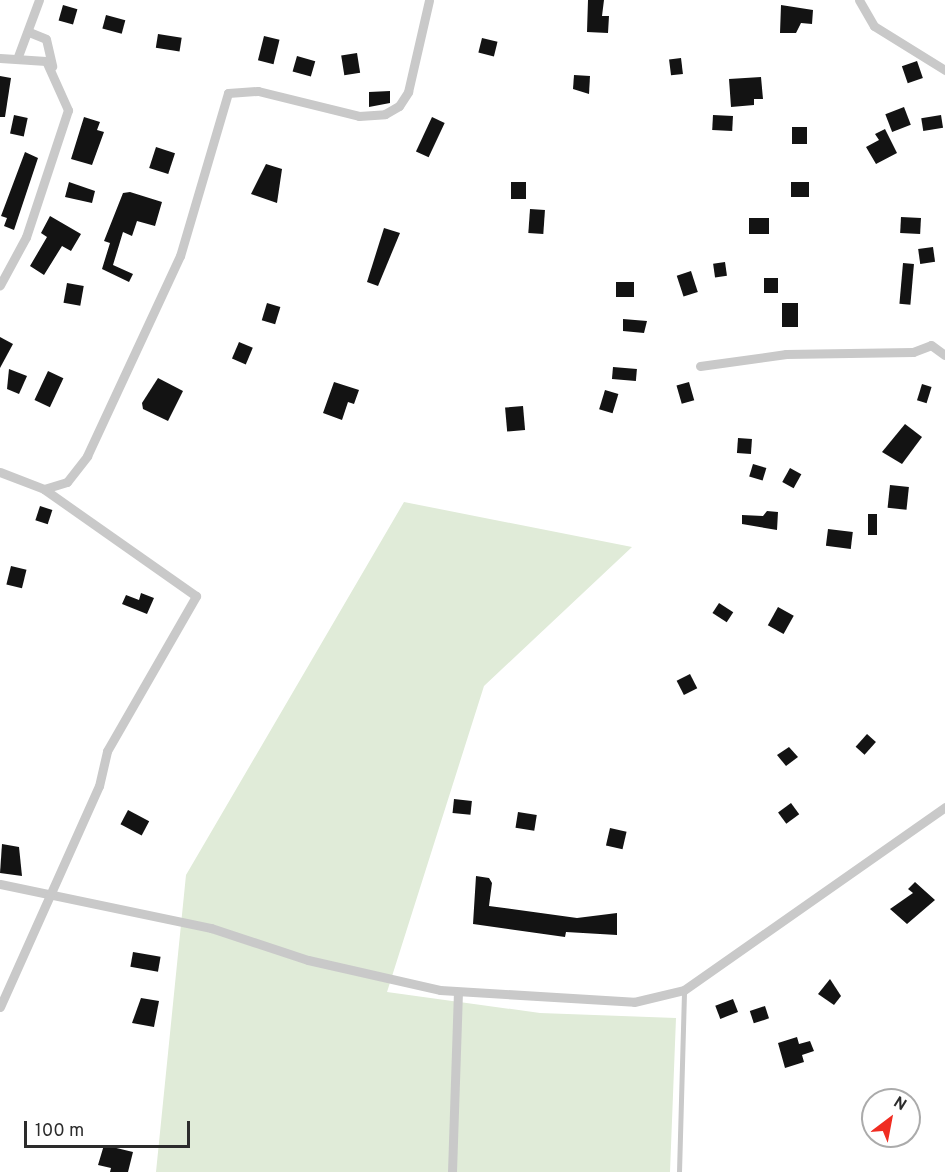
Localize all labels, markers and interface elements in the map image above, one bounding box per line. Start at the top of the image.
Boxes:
north arrow [861,1088,921,1148]
text: N [889,1093,910,1116]
scale bar [27,1109,194,1147]
text: 100 m [35,1120,84,1143]

